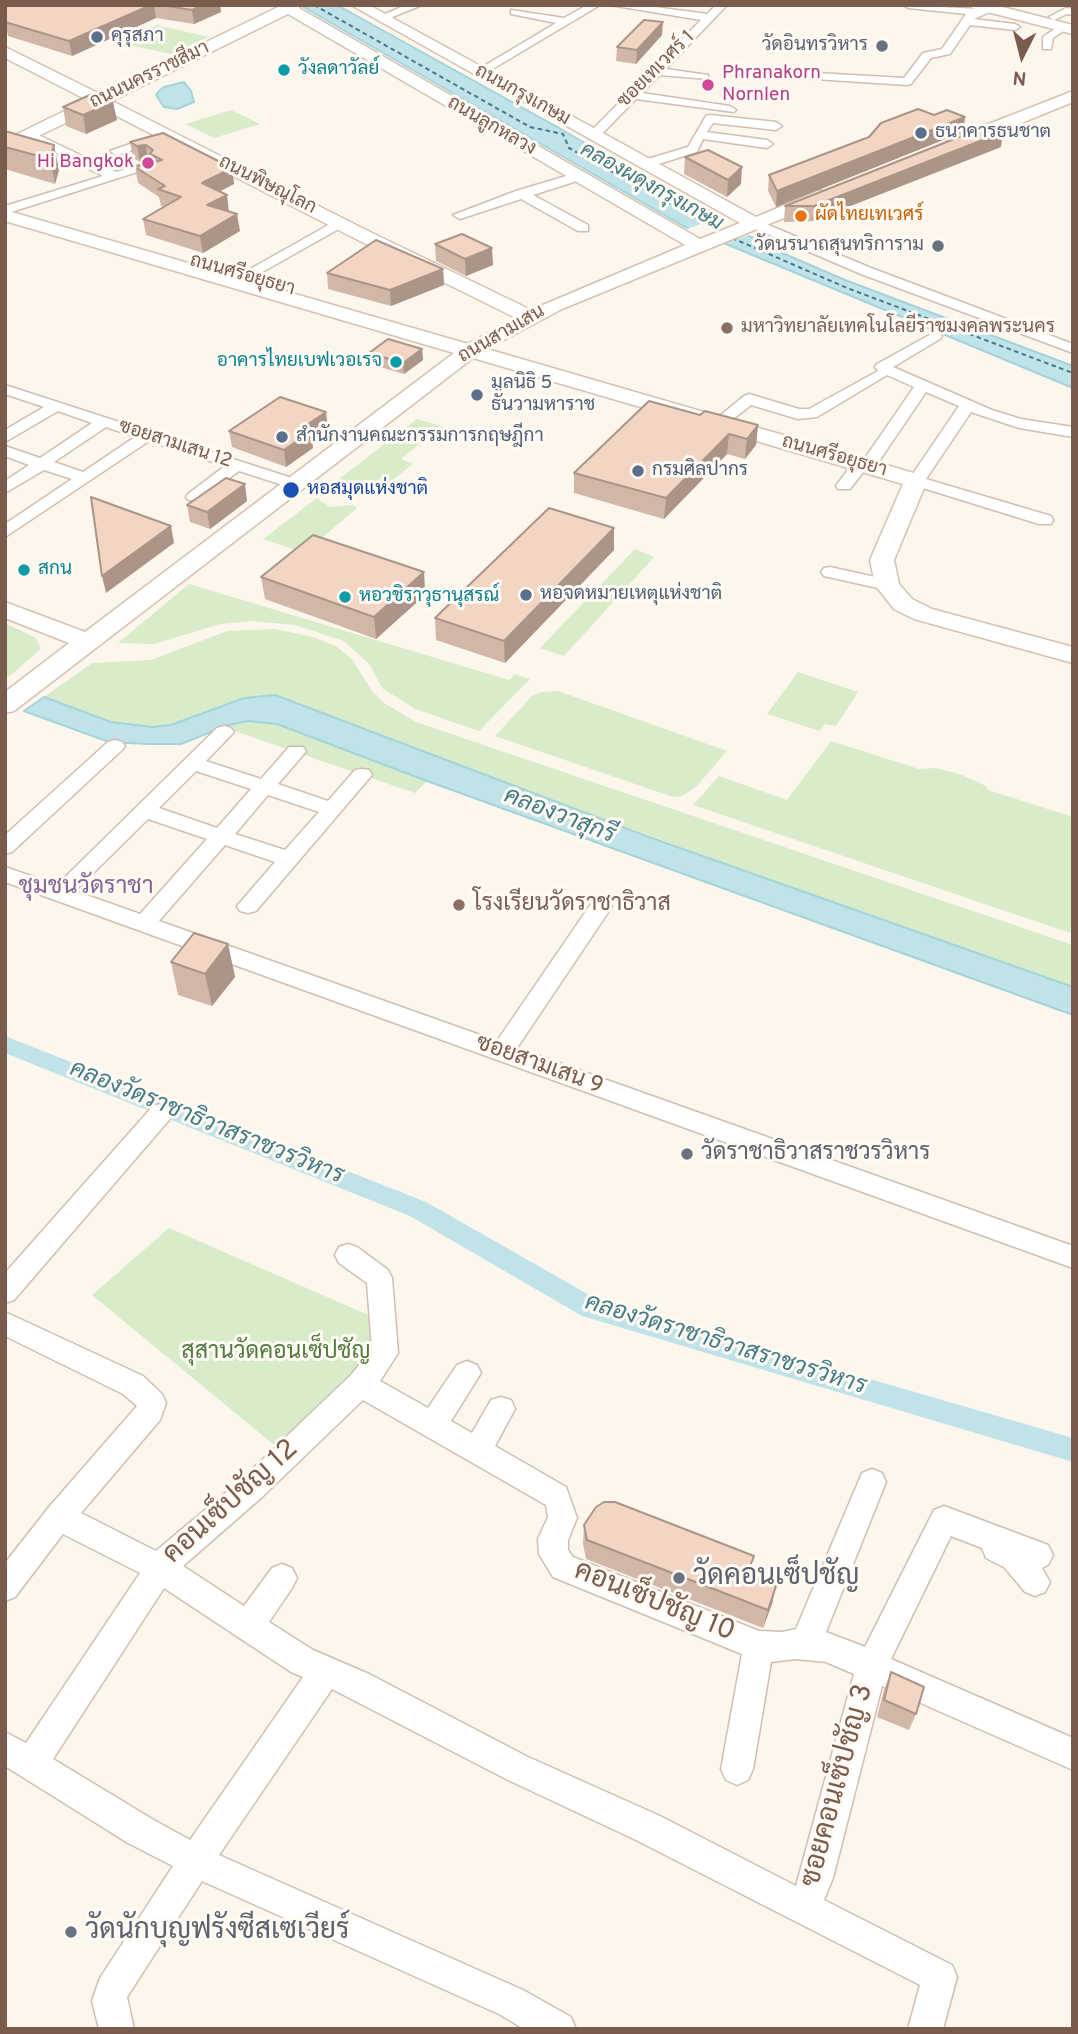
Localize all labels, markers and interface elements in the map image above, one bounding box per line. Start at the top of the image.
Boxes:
north arrow [987,21,1057,91]
place label: คุรุสภา [111,26,164,48]
street label: ซอยเทเวศร์ 1 [614,27,700,113]
marker: คุรุสภา [89,29,105,45]
place label: วัดอินทรวิหาร [762,35,868,57]
street label: ถนนนครราชสีมา [87,37,213,115]
marker: วัดอินทรวิหาร [874,38,890,54]
place label: วังลดาวัลย์ [298,59,379,81]
street label: ถนนกรุงเกษม [470,60,574,132]
marker: วังลดาวัลย์ [276,62,292,78]
place label: Phranakorn Nornlen [722,63,821,107]
text: N [1012,64,1028,90]
marker: Phranakorn Nornlen [700,77,716,93]
street label: ถนนลูกหลวง [443,92,539,162]
place label: ธนาคารธนชาต [935,122,1051,144]
marker: ธนาคารธนชาต [913,125,929,141]
water label: คลองผดุงกรุงเกษม [575,138,727,238]
place label: Hi Bangkok [37,152,134,174]
street label: ถนนพิษณุโลก [214,152,320,220]
marker: Hi Bangkok [140,155,156,171]
place label: ผัดไทยเทเวศร์ [815,205,923,227]
marker: ผัดไทยเทเวศร์ [793,208,809,224]
place label: วัดนรนาถสุนทริการาม [754,235,924,257]
marker: วัดนรนาถสุนทริการาม [930,238,946,254]
street label: ถนนศรีอยุธยา [187,250,297,302]
street label: ถนนสามเสน [455,301,549,369]
place label: มหาวิทยาลัยเทคโนโลยีราชมงคลพระนคร [741,317,1055,339]
marker: มหาวิทยาลัยเทคโนโลยีราชมงคลพระนคร [719,320,735,336]
place label: อาคารไทยเบฟเวอเรจ [217,351,382,373]
marker: อาคารไทยเบฟเวอเรจ [388,354,404,370]
place label: มูลนิธิ 5 ธันวามหาราช [491,373,595,417]
marker: มูลนิธิ 5 ธันวามหาราช [469,387,485,403]
street label: ซอยสามเสน 12 [115,416,235,474]
place label: สำนักงานคณะกรรมการกฤษฎีกา [296,426,544,448]
marker: สำนักงานคณะกรรมการกฤษฎีกา [274,429,290,445]
street label: ถนนศรีอยุธยา [779,431,889,483]
place label: กรมศิลปากร [652,460,748,482]
marker: กรมศิลปากร [630,463,646,479]
place label: หอสมุดแห่งชาติ [307,479,428,501]
marker: หอสมุดแห่งชาติ [281,480,301,500]
place label: สกน [38,559,72,581]
marker: สกน [16,562,32,578]
place label: หอจดหมายเหตุแห่งชาติ [540,584,722,606]
place label: หอวชิราวุธานุสรณ์ [359,586,499,608]
marker: หอจดหมายเหตุแห่งชาติ [518,587,534,603]
marker: หอวชิราวุธานุสรณ์ [337,589,353,605]
water label: คลองวาสุกรี [499,783,619,851]
district label: ชุมชนวัดราชา [18,874,154,902]
place label: โรงเรียนวัดราชาธิวาส [473,891,671,919]
marker: โรงเรียนวัดราชาธิวาส [451,897,467,913]
street label: ซอยสามเสน 9 [471,1030,607,1102]
water label: คลองวัดราชาธิวาสราชวรวิหาร [65,1056,347,1192]
place label: วัดราชาธิวาสราชวรวิหาร [701,1140,930,1168]
marker: วัดราชาธิวาสราชวรวิหาร [679,1146,695,1162]
water label: คลองวัดราชาธิวาสราชวรวิหาร [581,1289,869,1403]
park label: สุสานวัดคอนเซ็ปชัญ [181,1339,371,1367]
street label: คอนเซ็ปชัญ 12 [158,1434,306,1572]
street label: คอนเซ็ปชัญ 10 [569,1555,739,1651]
place label: วัดคอนเซ็ปชัญ [693,1561,860,1595]
marker: วัดคอนเซ็ปชัญ [671,1570,687,1586]
street label: ซอยคอนเซ็ปชัญ 3 [796,1681,882,1891]
place label: วัดนักบุญฟรังซีสเซเวียร์ [85,1915,350,1949]
marker: วัดนักบุญฟรังซีสเซเวียร์ [63,1924,79,1940]

